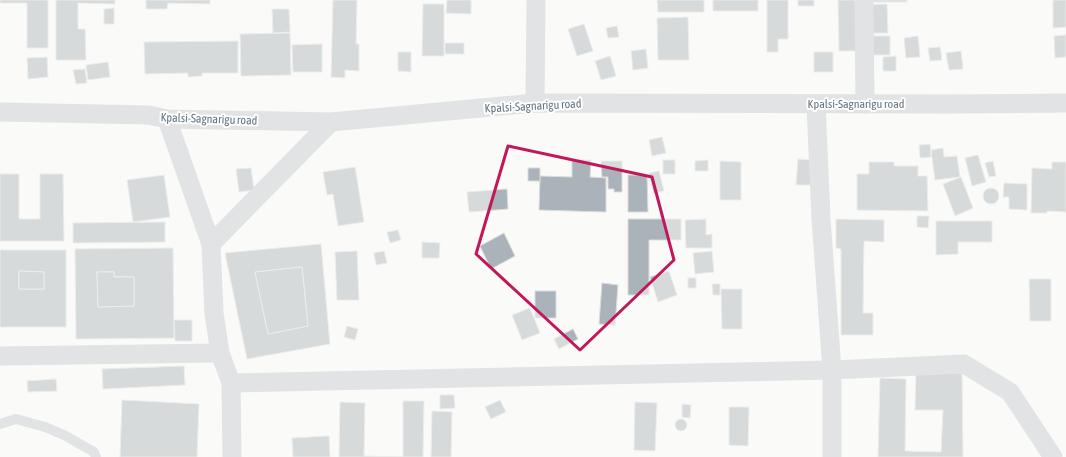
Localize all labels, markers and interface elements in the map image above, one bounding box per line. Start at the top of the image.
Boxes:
street label: Kpalsi-Sagnarigu road [484,96,582,116]
street label: Kpalsi-Sagnarigu road [808,97,904,111]
street label: Kpalsi-Sagnarigu road [160,110,258,128]

